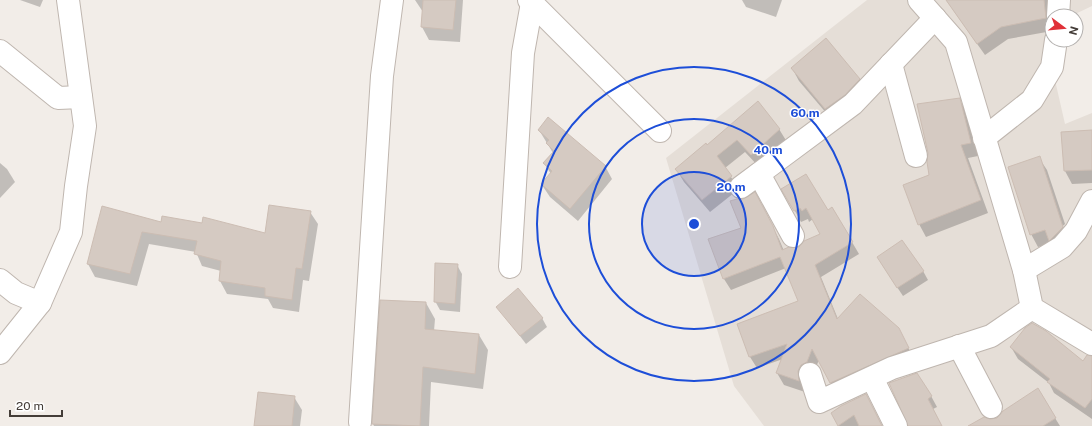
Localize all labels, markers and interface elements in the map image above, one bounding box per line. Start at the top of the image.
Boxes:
north arrow [1044,8,1084,48]
text: N [1067,25,1081,37]
text: 60 m [790,106,820,120]
text: 40 m [753,143,783,157]
text: 20 m [717,180,746,194]
centre of rings [687,217,701,231]
scale bar [10,392,62,418]
text: 20 m [16,399,44,413]

